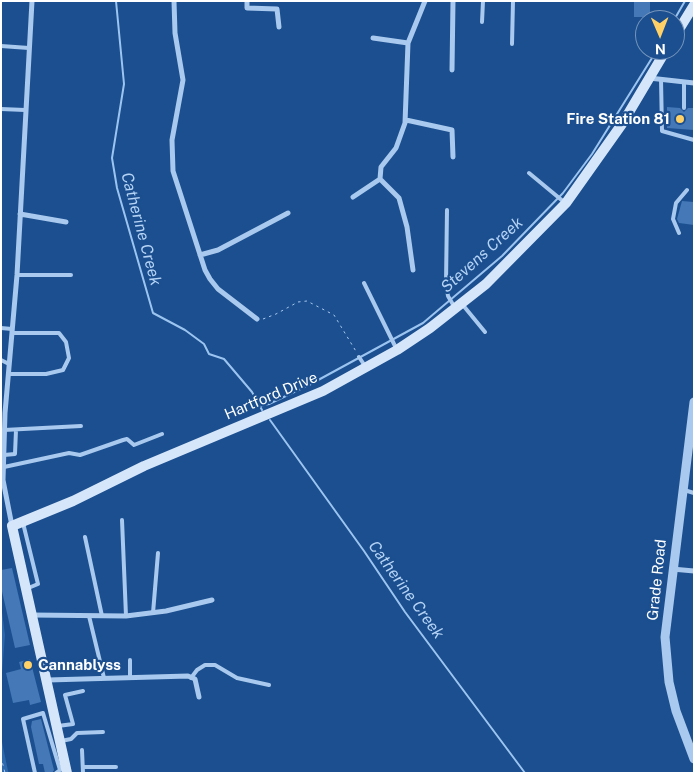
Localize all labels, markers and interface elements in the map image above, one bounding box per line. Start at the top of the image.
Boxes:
north arrow [635,10,685,60]
text: N [655,41,666,57]
place label: Fire Station 81 [566,110,670,128]
marker: Fire Station 81 [674,113,686,125]
water label: Catherine Creek [117,170,165,288]
water label: Stevens Creek [437,213,527,297]
street label: Hartford Drive [222,368,320,424]
water label: Catherine Creek [364,537,448,643]
street label: Grade Road [644,539,670,621]
place label: Cannablyss [38,656,121,674]
marker: Cannablyss [22,659,34,671]

